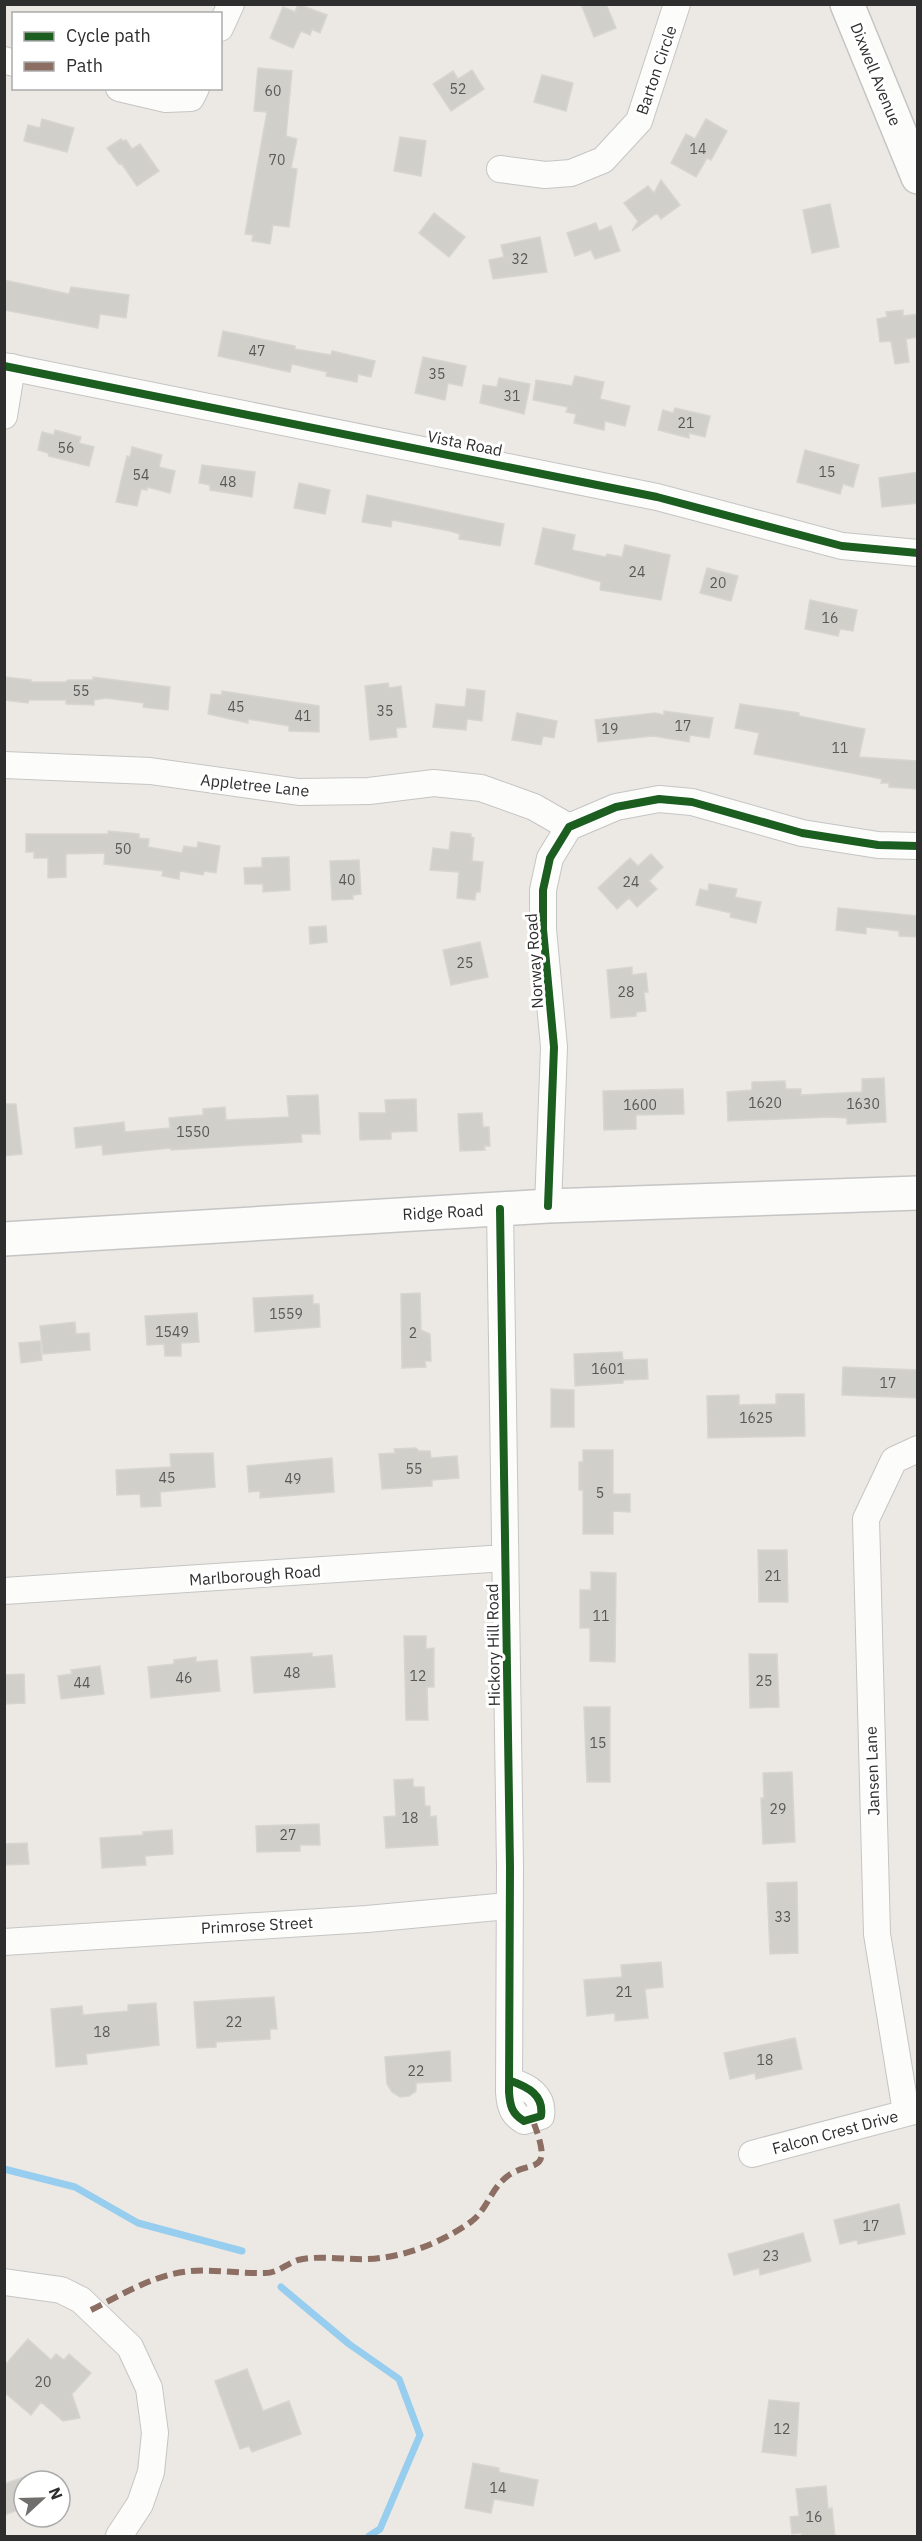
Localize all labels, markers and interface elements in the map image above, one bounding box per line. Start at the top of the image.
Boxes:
legend [12,12,222,90]
street label: Dixwell Avenue [846,19,906,129]
street label: Barton Circle [631,22,681,117]
text: Cycle path [66,24,151,47]
text: Path [66,54,103,77]
house number: 52 [450,80,466,98]
house number: 60 [265,82,281,100]
house number: 14 [690,140,706,158]
house number: 70 [269,151,285,169]
house number: 32 [512,250,528,268]
house number: 47 [249,342,265,360]
house number: 35 [429,365,445,383]
house number: 31 [504,387,520,405]
house number: 21 [678,414,694,432]
street label: Vista Road [426,426,504,460]
house number: 56 [58,439,74,457]
house number: 15 [819,463,835,481]
house number: 54 [133,466,149,484]
house number: 48 [220,473,236,491]
house number: 24 [629,563,645,581]
house number: 20 [710,574,726,592]
house number: 16 [822,609,838,627]
house number: 55 [73,682,89,700]
house number: 45 [228,698,244,716]
house number: 35 [377,702,393,720]
house number: 41 [295,707,311,725]
house number: 17 [675,717,691,735]
house number: 19 [602,720,618,738]
house number: 11 [832,739,848,757]
street label: Appletree Lane [200,769,311,801]
house number: 50 [115,840,131,858]
house number: 40 [339,871,355,889]
house number: 24 [623,873,639,891]
street label: Norway Road [521,913,547,1009]
house number: 25 [457,954,473,972]
house number: 28 [618,983,634,1001]
house number: 1620 [748,1094,782,1112]
house number: 1630 [846,1095,880,1113]
house number: 1600 [623,1096,657,1114]
house number: 1550 [176,1123,210,1141]
street label: Ridge Road [402,1200,484,1224]
house number: 1559 [269,1305,303,1323]
house number: 1549 [155,1323,189,1341]
house number: 2 [409,1324,417,1342]
house number: 1601 [591,1360,625,1378]
house number: 17 [880,1374,896,1392]
house number: 1625 [739,1409,773,1427]
house number: 55 [406,1460,422,1478]
house number: 45 [159,1469,175,1487]
house number: 49 [285,1470,301,1488]
house number: 5 [596,1484,604,1502]
street label: Marlborough Road [188,1560,322,1590]
house number: 21 [765,1567,781,1585]
street label: Hickory Hill Road [482,1583,504,1707]
house number: 11 [593,1607,609,1625]
house number: 48 [284,1664,300,1682]
house number: 12 [410,1667,426,1685]
house number: 46 [176,1669,192,1687]
house number: 25 [756,1672,772,1690]
house number: 44 [74,1674,90,1692]
street label: Jansen Lane [860,1726,884,1816]
house number: 15 [590,1734,606,1752]
house number: 29 [770,1800,786,1818]
house number: 18 [402,1809,418,1827]
house number: 27 [280,1826,296,1844]
house number: 33 [775,1908,791,1926]
street label: Primrose Street [200,1912,314,1938]
house number: 21 [616,1983,632,2001]
house number: 22 [226,2013,242,2031]
house number: 18 [94,2023,110,2041]
house number: 18 [757,2051,773,2069]
house number: 22 [408,2062,424,2080]
street label: Falcon Crest Drive [770,2106,900,2158]
house number: 17 [863,2217,879,2235]
house number: 23 [763,2247,779,2265]
house number: 20 [35,2373,51,2391]
house number: 12 [774,2420,790,2438]
north arrow [12,2469,72,2529]
house number: 14 [490,2479,506,2497]
text: N [44,2484,67,2503]
house number: 16 [806,2508,822,2526]

